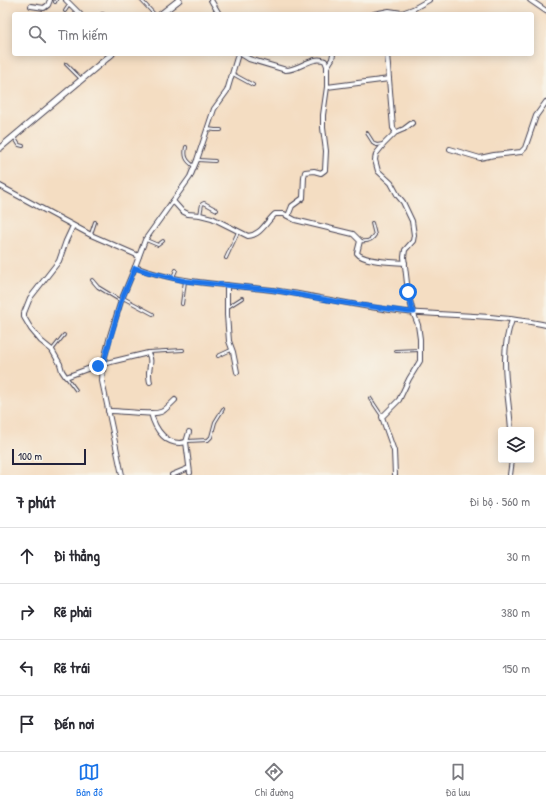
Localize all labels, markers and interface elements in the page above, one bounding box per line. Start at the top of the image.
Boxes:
search box [12,12,534,56]
icon: search [26,23,48,45]
text: Tìm kiếm [58,24,108,45]
route start [399,283,417,301]
route end [89,357,107,375]
map controls [498,427,534,463]
button: layers [498,427,534,463]
scale bar [12,447,86,466]
text: 100 m [18,449,42,463]
text: 7 phút [16,490,55,513]
text: Đi bộ · 560 m [469,492,530,510]
icon: ahead [16,545,38,567]
text: Đi thẳng [54,545,100,566]
text: 30 m [507,547,530,565]
icon: right [16,601,38,623]
text: Rẽ phải [54,601,92,622]
text: 380 m [501,603,530,621]
icon: left [16,657,38,679]
text: Rẽ trái [54,657,90,678]
text: 150 m [502,659,530,677]
icon: arrive [16,713,38,735]
text: Đến nơi [54,713,95,734]
tab: Bản đồ [76,761,103,799]
tab: Chỉ đường [254,761,294,799]
tab: Đã lưu [445,761,470,799]

